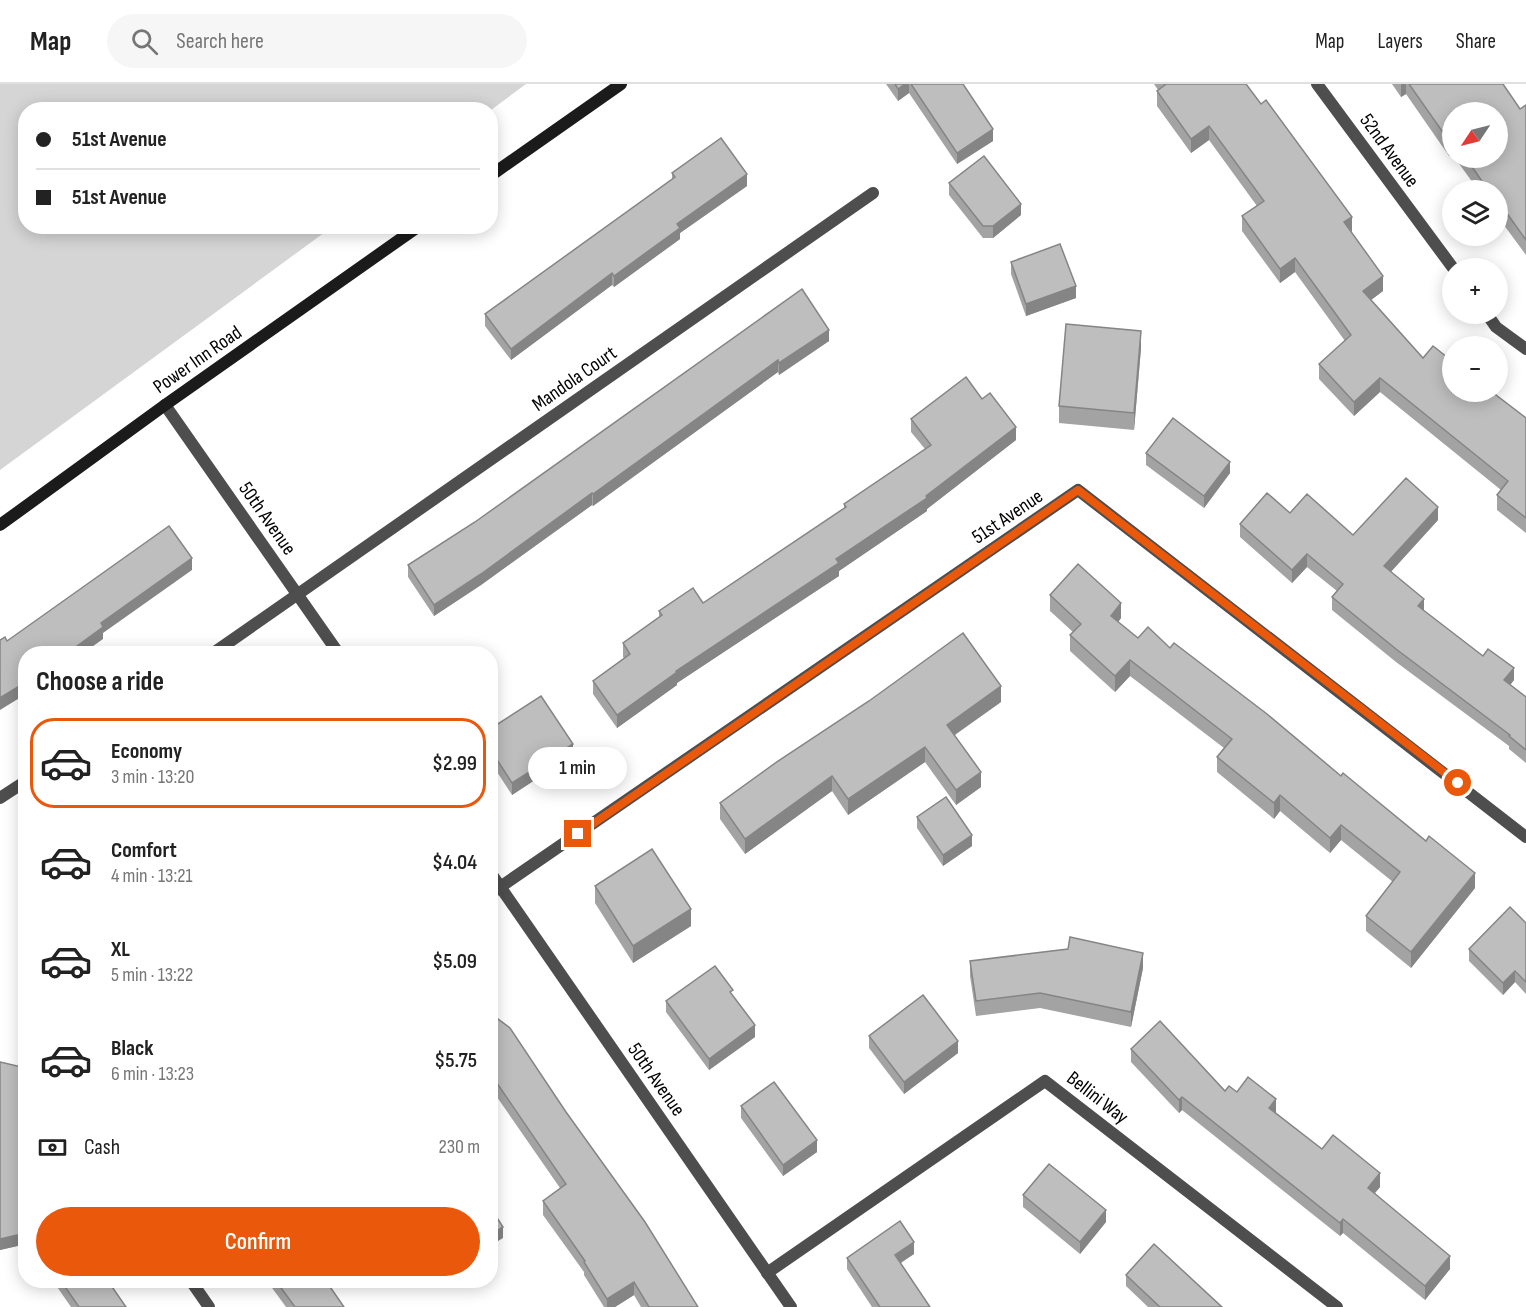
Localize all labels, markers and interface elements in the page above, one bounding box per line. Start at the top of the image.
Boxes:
search box [107,14,527,68]
text: Map [30,25,71,58]
icon: search [128,25,161,58]
text: Search here [176,28,264,55]
text: Map [1315,29,1344,54]
text: Layers [1377,29,1423,54]
text: Share [1456,29,1496,54]
north arrow [1442,102,1508,168]
map controls [1442,102,1508,402]
street label: 52nd Avenue [1354,109,1424,192]
text: 51st Avenue [72,126,167,153]
button: layers [1442,180,1508,246]
text: 51st Avenue [72,184,167,211]
button: + [1442,258,1508,324]
street label: Power Inn Road [149,321,246,399]
button: − [1442,336,1508,402]
street label: Mandola Court [528,341,621,417]
street label: 50th Avenue [233,477,301,560]
street label: 51st Avenue [968,484,1048,549]
text: Choose a ride [36,666,164,698]
icon: car [39,736,93,790]
text: Economy [111,738,182,765]
callout: 1 min [528,747,628,789]
text: $2.99 [432,750,477,777]
text: 1 min [559,756,596,780]
text: 3 min · 13:20 [111,765,194,789]
route start [1444,769,1471,796]
route end [564,820,591,847]
icon: car [39,835,93,889]
text: Comfort [111,837,177,864]
text: $4.04 [432,849,477,876]
text: 4 min · 13:21 [111,864,192,888]
icon: car [39,934,93,988]
text: XL [111,936,130,963]
text: $5.09 [432,948,477,975]
text: 5 min · 13:22 [111,963,193,987]
icon: car [39,1033,93,1087]
text: Black [111,1035,153,1062]
street label: 50th Avenue [622,1038,690,1121]
text: $5.75 [434,1047,477,1074]
text: 6 min · 13:23 [111,1062,194,1086]
street label: Bellini Way [1062,1066,1133,1129]
icon: cash [36,1131,69,1164]
text: Cash [84,1134,120,1161]
text: 230 m [438,1135,480,1159]
button: Confirm [36,1207,480,1276]

